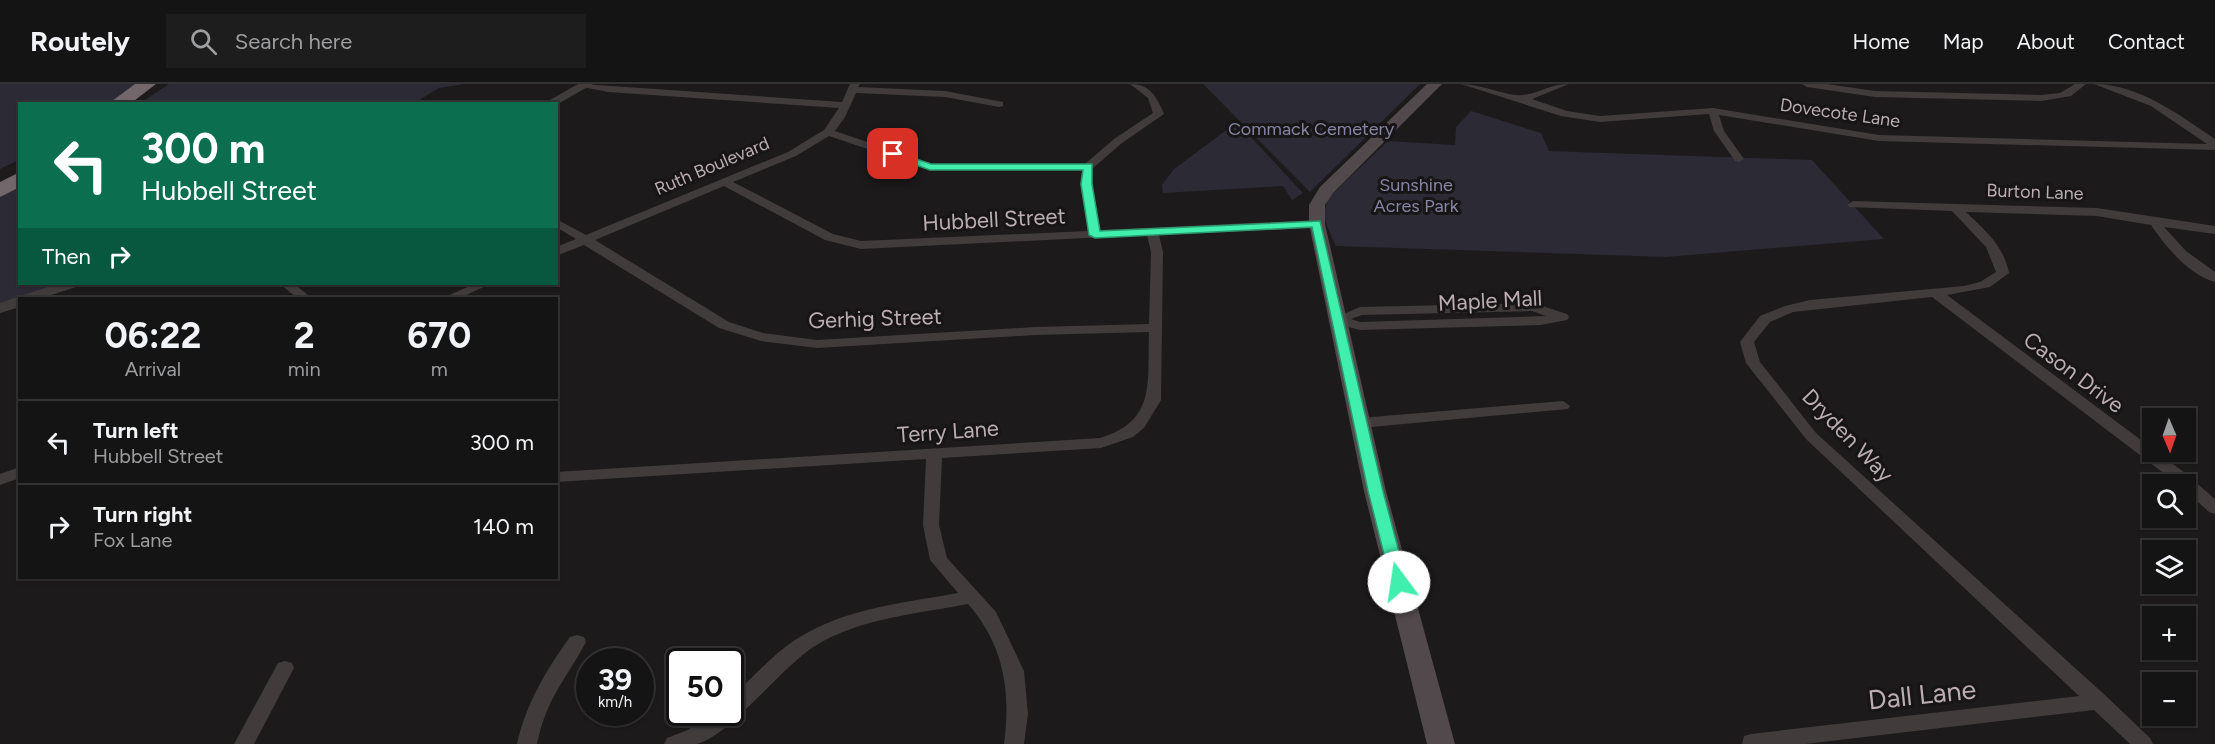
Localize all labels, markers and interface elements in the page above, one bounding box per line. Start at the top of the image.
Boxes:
search box [166,14,586,68]
text: Routely [30,24,130,58]
icon: search [187,25,220,58]
text: Search here [235,28,352,55]
text: Home [1853,29,1910,54]
text: Map [1943,29,1984,54]
text: About [2017,29,2075,54]
text: Contact [2108,29,2185,54]
street label: Dovecote Lane [1778,94,1902,132]
park label: Commack Cemetery [1228,118,1395,140]
text: 300 m [141,123,265,174]
icon: left [42,126,120,204]
pin [867,128,918,179]
street label: Ruth Boulevard [651,132,773,200]
icon: arrive [876,137,909,170]
text: Hubbell Street [141,174,317,207]
park label: Sunshine Acres Park [1374,174,1459,217]
street label: Burton Lane [1986,179,2084,205]
street label: Hubbell Street [922,202,1066,237]
icon: right [103,240,136,273]
text: Then [42,243,91,270]
street label: Maple Mall [1437,284,1543,317]
street label: Gerhig Street [808,303,942,334]
text: 06:22 [105,314,201,357]
text: 2 [294,314,315,357]
text: 670 [407,314,471,357]
street label: Cason Drive [2018,326,2129,419]
text: Arrival [125,357,181,381]
text: min [288,357,321,381]
text: m [431,357,448,381]
street label: Dryden Way [1796,383,1899,488]
north arrow [2142,408,2196,462]
map controls [2142,408,2196,726]
street label: Terry Lane [896,414,1000,449]
text: Turn left [93,417,179,444]
icon: left [42,426,75,459]
text: 300 m [470,429,534,456]
text: Hubbell Street [93,444,223,468]
button: search [2142,474,2196,528]
text: Turn right [93,501,192,528]
icon: right [42,510,75,543]
text: 140 m [473,513,534,540]
text: Fox Lane [93,528,172,552]
button: layers [2142,540,2196,594]
position arrow [1367,550,1431,614]
button: + [2142,606,2196,660]
speed limit sign: 50 [666,648,744,726]
text: 39 [598,661,632,698]
street label: Dall Lane [1866,672,1978,717]
button: − [2142,672,2196,726]
text: km/h [598,693,632,711]

